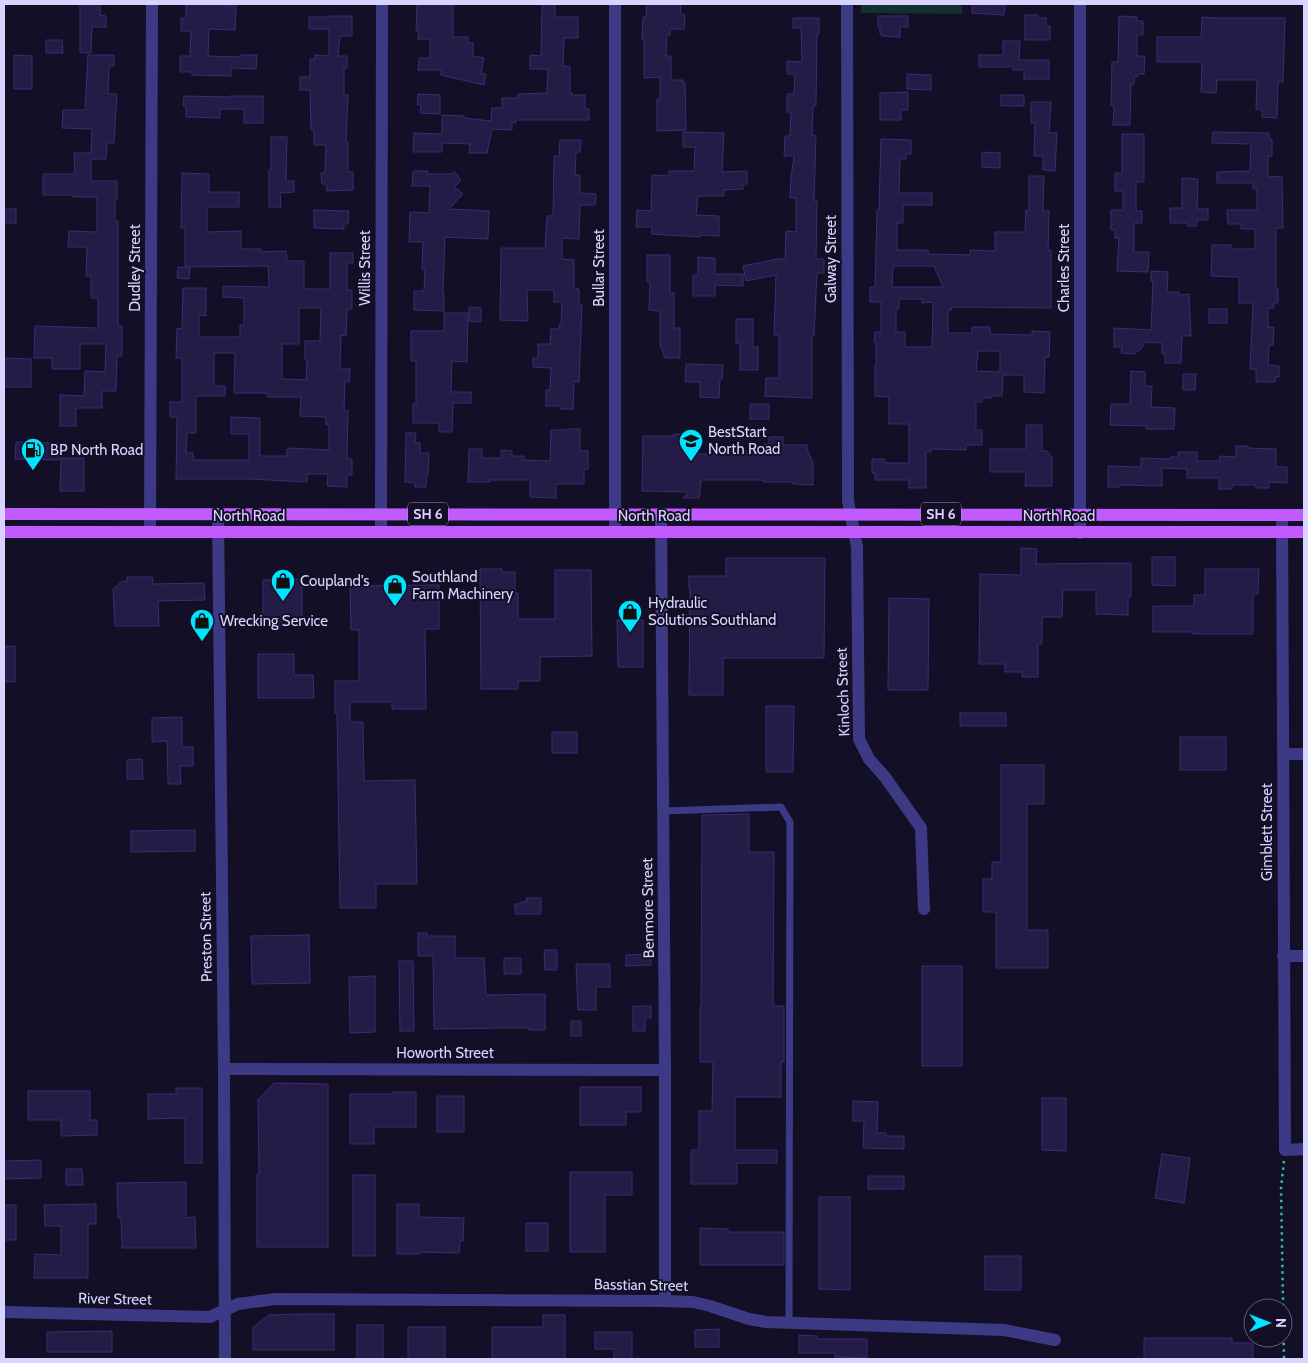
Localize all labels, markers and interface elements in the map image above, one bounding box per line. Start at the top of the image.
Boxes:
street label: Galway Street [822,215,840,303]
street label: Dudley Street [126,224,144,312]
street label: Charles Street [1055,224,1073,312]
street label: Bullar Street [590,229,608,307]
street label: Willis Street [356,230,374,306]
place label: BestStart North Road [708,423,780,458]
school or university icon: BestStart North Road [678,428,704,462]
fuel station icon: BP North Road [20,437,46,471]
place label: BP North Road [50,441,143,459]
road number: SH 6 [408,502,448,526]
road number: SH 6 [921,502,961,526]
street label: North Road [213,507,285,525]
street label: North Road [618,507,690,525]
street label: North Road [1023,507,1095,525]
shop icon: Coupland's [270,568,296,602]
place label: Southland Farm Machinery [412,568,514,603]
place label: Coupland's [300,572,370,590]
shop icon: Southland Farm Machinery [382,573,408,607]
place label: Hydraulic Solutions Southland [648,594,776,629]
shop icon: Hydraulic Solutions Southland [617,599,643,633]
shop icon: Wrecking Service [189,608,215,642]
place label: Wrecking Service [220,612,328,630]
street label: Kinloch Street [832,647,854,737]
street label: Gimblett Street [1258,783,1276,881]
street label: Benmore Street [638,858,658,958]
street label: Preston Street [196,892,216,982]
street label: Howorth Street [396,1044,494,1062]
street label: Basstian Street [594,1275,688,1295]
street label: River Street [78,1289,152,1309]
north arrow [1243,1298,1293,1348]
text: N [1272,1318,1290,1328]

